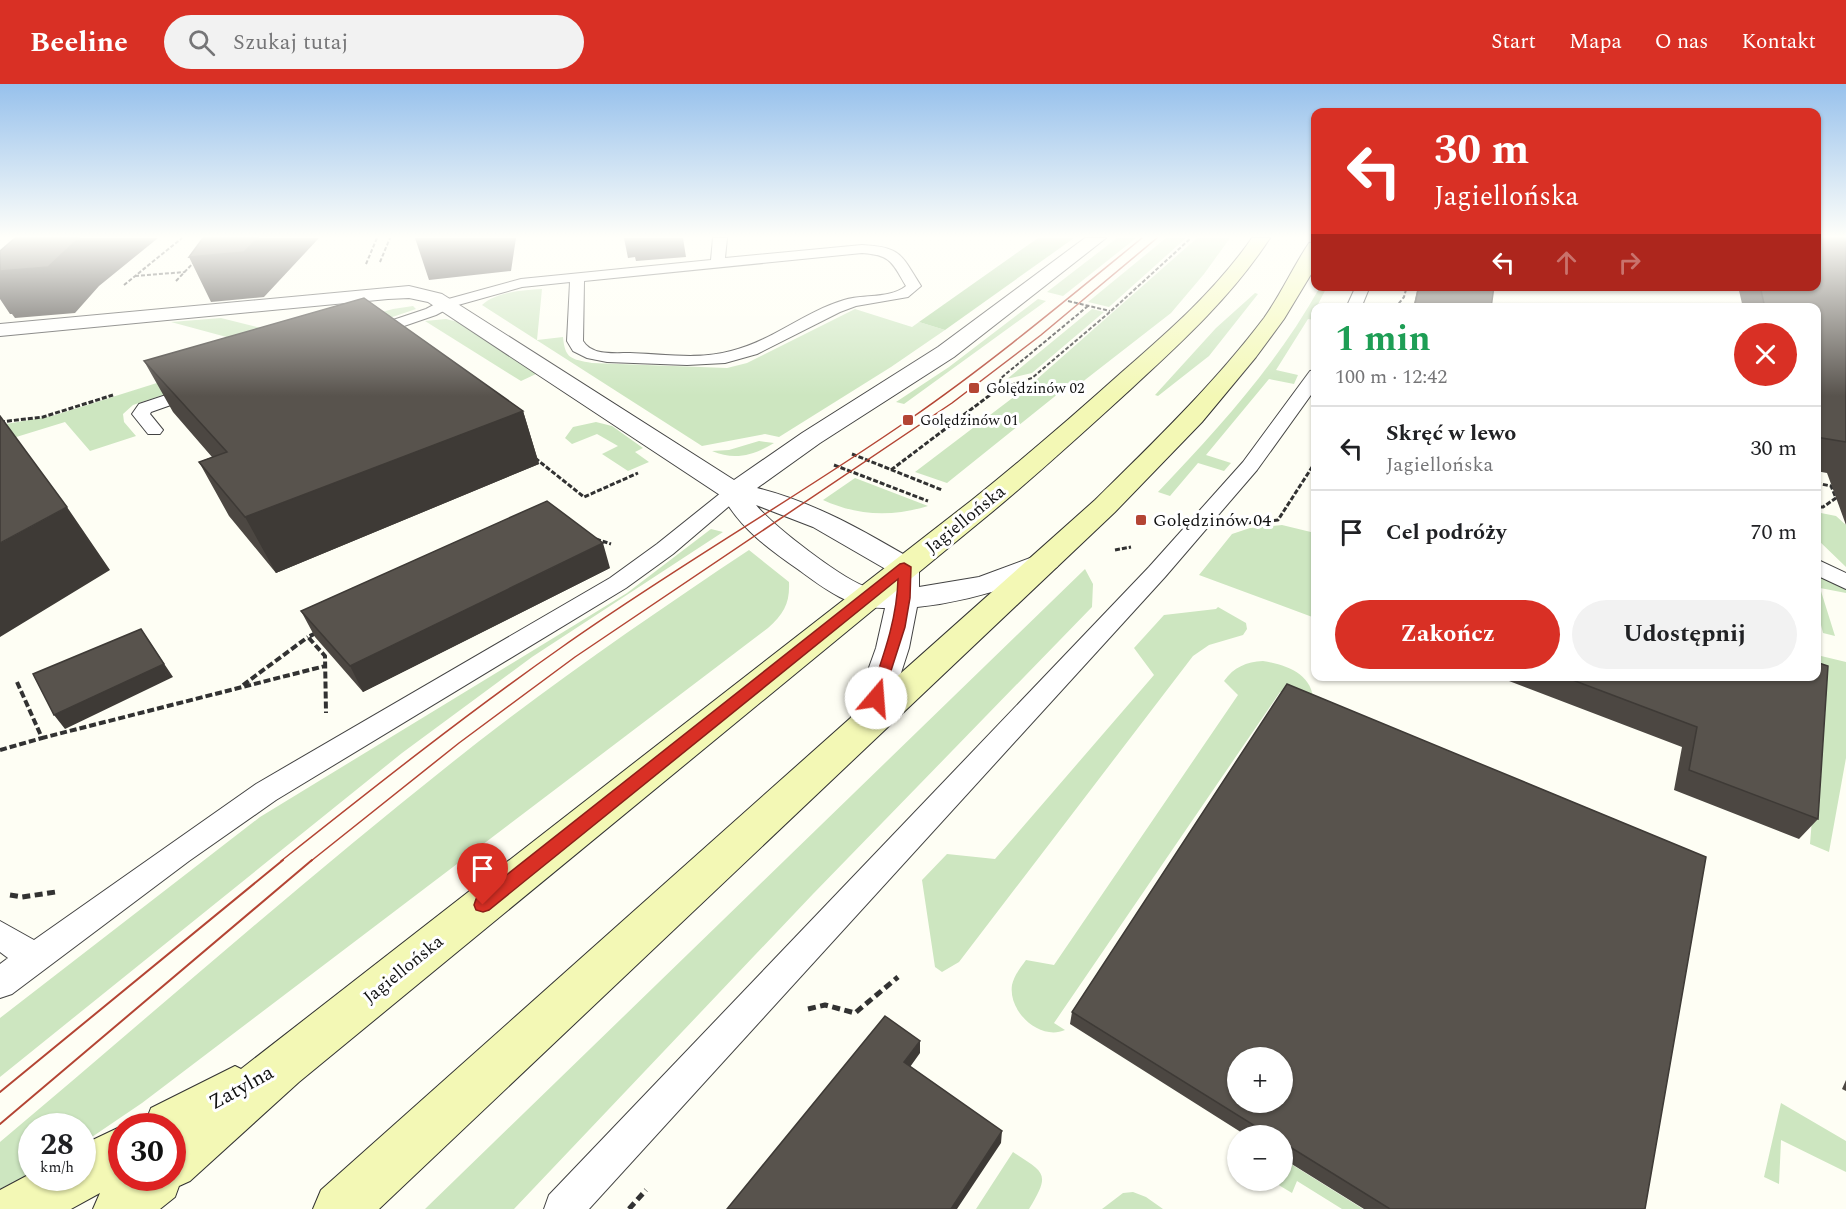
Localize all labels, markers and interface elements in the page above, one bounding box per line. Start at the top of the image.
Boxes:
search box [164,15,584,69]
text: Beeline [30,21,128,64]
icon: search [185,26,218,59]
text: Szukaj tutaj [233,26,349,59]
text: Start [1491,26,1536,58]
text: Mapa [1569,26,1622,58]
text: O nas [1655,26,1708,58]
text: Kontakt [1741,26,1816,58]
text: 30 m [1434,119,1529,182]
icon: left [1335,132,1413,210]
text: Jagiellońska [1434,176,1579,218]
icon: left [1487,246,1520,279]
icon: ahead [1550,246,1583,279]
icon: right [1613,246,1646,279]
text: 1 min [1335,312,1431,367]
button: close [1734,323,1797,386]
text: 100 m · 12:42 [1335,362,1447,392]
place label: Golędzinów 02 [986,377,1084,400]
marker: Golędzinów 02 [967,381,981,395]
place label: Golędzinów 01 [920,409,1018,432]
marker: Golędzinów 01 [901,413,915,427]
text: Skręć w lewo [1386,417,1516,450]
icon: left [1335,432,1368,465]
text: 30 m [1751,432,1797,465]
text: Jagiellońska [1386,450,1493,480]
street label: Jagiellońska [919,478,1011,560]
place label: Golędzinów 04 [1153,507,1271,534]
marker: Golędzinów 04 [1134,513,1148,527]
icon: arrive [1335,516,1368,549]
text: Cel podróży [1386,516,1506,549]
text: 70 m [1751,516,1797,549]
button: Zakończ [1335,600,1560,669]
button: Udostępnij [1572,600,1797,669]
position arrow [844,666,908,730]
pin [457,843,508,905]
icon: arrive [466,852,499,885]
street label: Jagiellońska [357,928,449,1010]
map controls [1227,1047,1293,1191]
button: + [1227,1047,1293,1113]
street label: Zatylna [203,1057,280,1119]
speed limit sign: 30 [108,1113,186,1191]
text: 28 [40,1122,74,1168]
button: − [1227,1125,1293,1191]
text: km/h [40,1156,74,1179]

